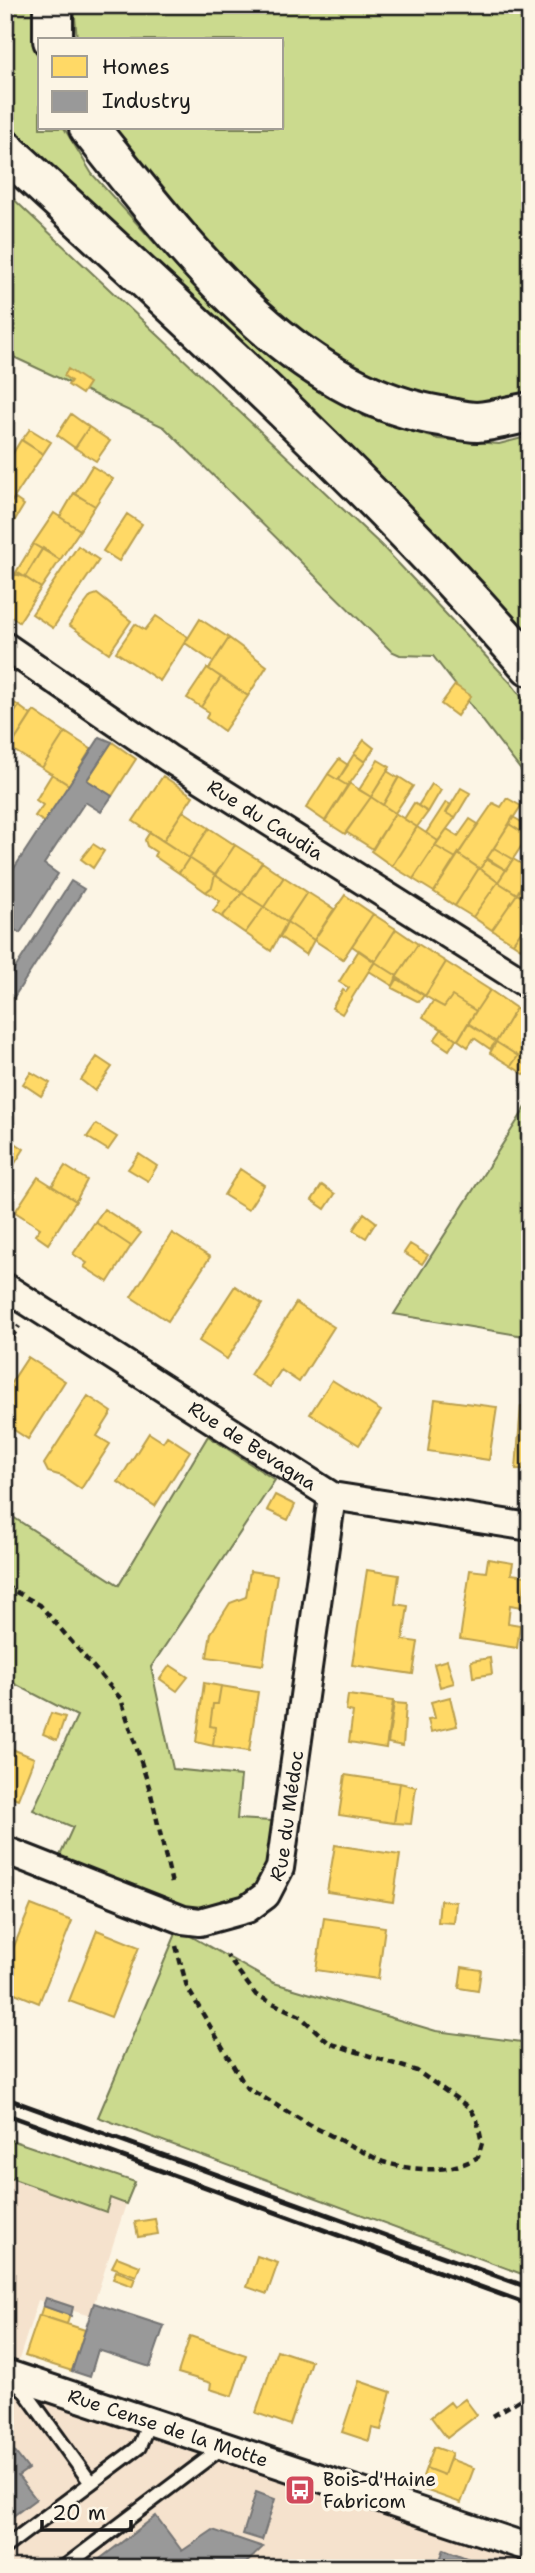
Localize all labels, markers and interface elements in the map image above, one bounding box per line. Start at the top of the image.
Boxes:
legend [38,38,284,130]
text: Homes [102,53,170,81]
text: Industry [102,87,191,115]
street label: Rue du Caudia [202,774,328,866]
street label: Rue de Bevagna [183,1395,322,1496]
street label: Rue du Médoc [263,1749,309,1885]
street label: Rue Cense de la Motte [65,2383,271,2473]
place label: Bois-d'Haine Fabricom [323,2467,436,2514]
bus stop icon: Bois-d'Haine Fabricom [283,2473,317,2507]
scale bar [42,2489,131,2533]
text: 20 m [52,2499,106,2527]

